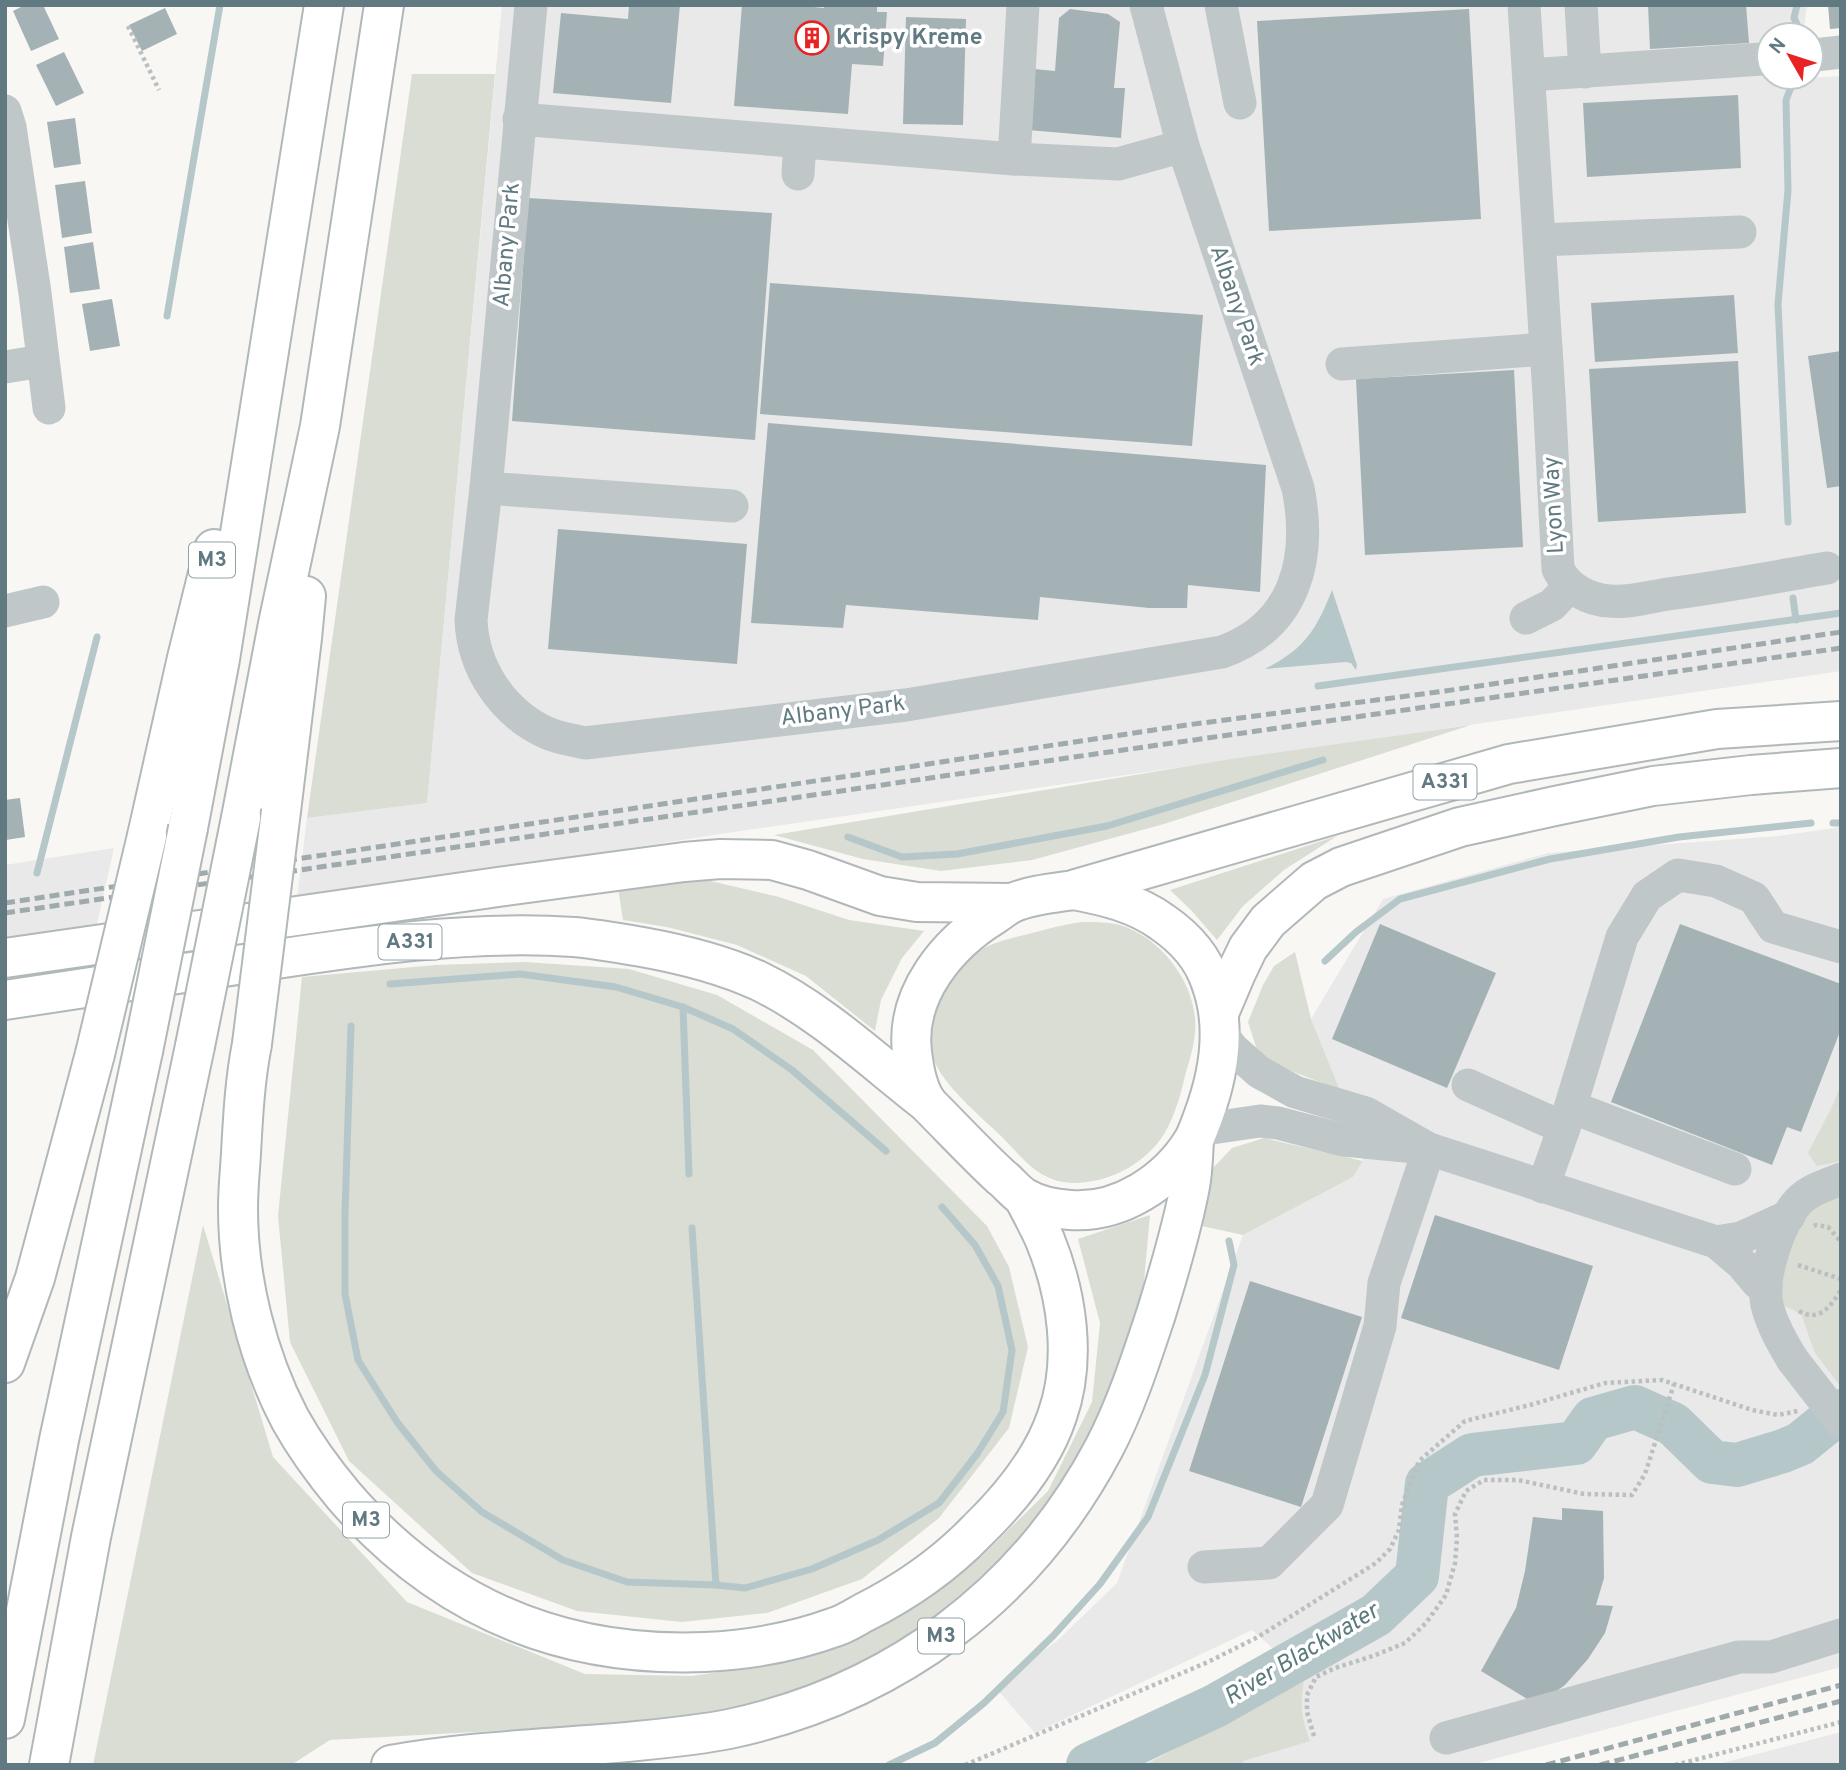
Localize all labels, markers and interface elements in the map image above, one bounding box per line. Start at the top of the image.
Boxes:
building icon: Krispy Kreme [793,19,831,57]
north arrow [1755,21,1825,91]
place label: Krispy Kreme [836,24,983,53]
text: N [1765,34,1792,59]
street label: Albany Park [488,181,528,309]
street label: Albany Park [1202,242,1270,370]
street label: Lyon Way [1538,456,1572,554]
road number: M3 [189,542,235,578]
street label: Albany Park [779,690,907,734]
road number: A331 [1414,764,1476,800]
road number: A331 [378,925,442,960]
road number: M3 [343,1502,389,1538]
water label: River Blackwater [1219,1596,1386,1713]
road number: M3 [918,1618,964,1654]

